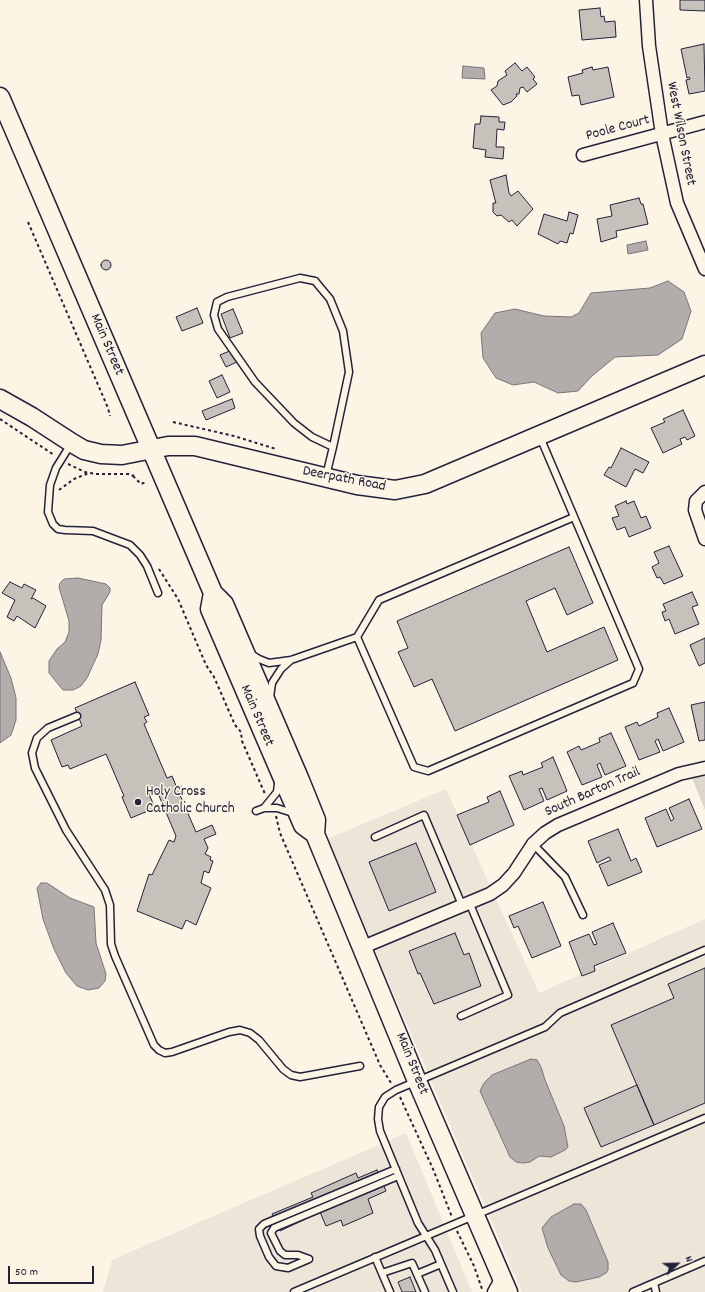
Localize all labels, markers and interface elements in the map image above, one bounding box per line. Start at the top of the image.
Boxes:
street label: West Wilson Street [661,81,699,187]
street label: Poole Court [584,112,652,146]
street label: Main Street [85,311,127,379]
street label: Deerpath Road [301,463,387,497]
street label: Main Street [235,682,277,750]
street label: South Barton Trail [542,764,644,822]
place label: Holy Cross Catholic Church [146,784,235,819]
marker: Holy Cross Catholic Church [133,797,143,807]
street label: Main Street [390,1030,432,1098]
north arrow [657,1244,697,1284]
text: N [680,1254,696,1265]
scale bar [10,1258,96,1284]
text: 50 m [15,1264,38,1281]

